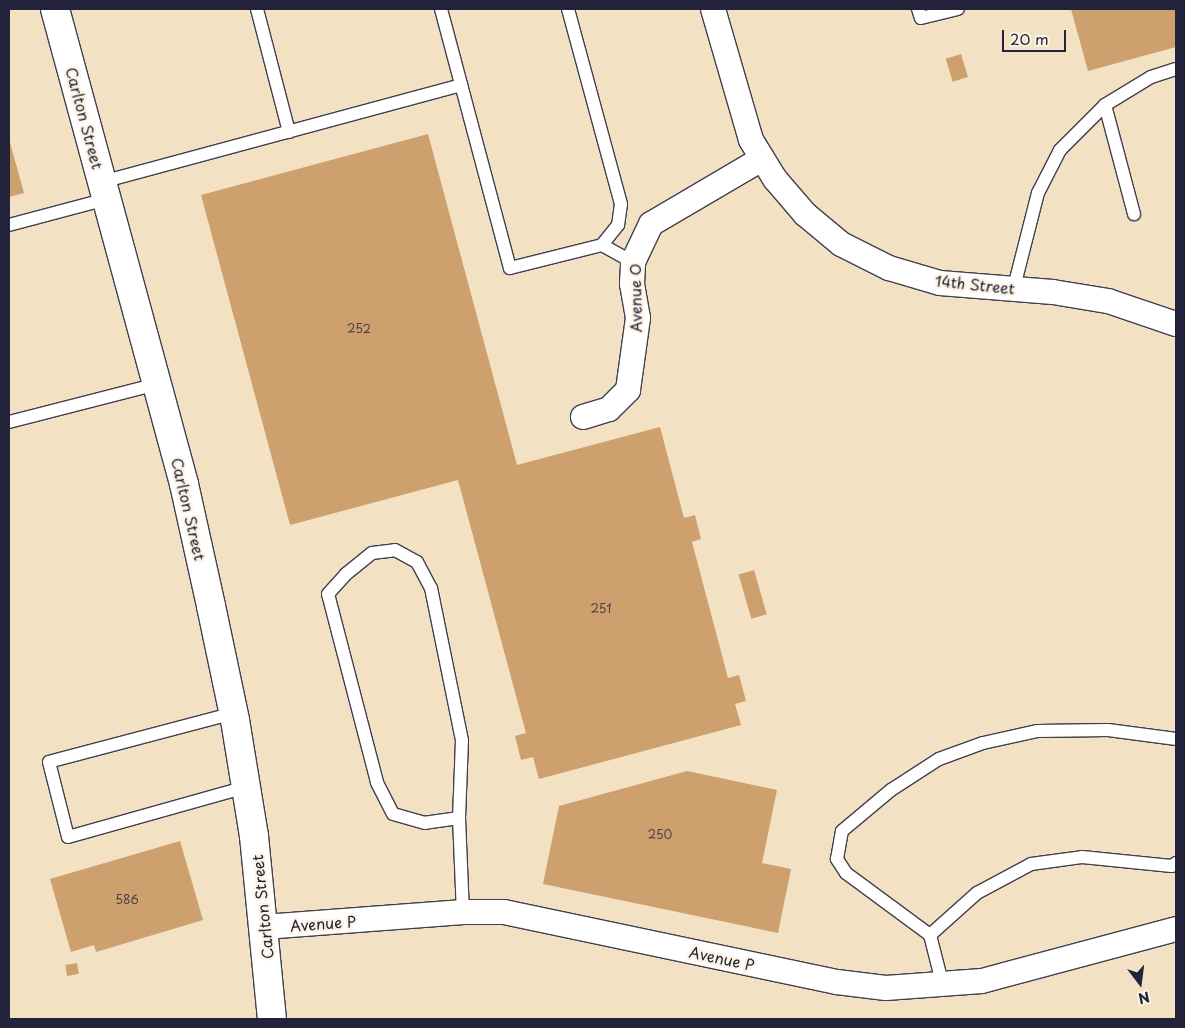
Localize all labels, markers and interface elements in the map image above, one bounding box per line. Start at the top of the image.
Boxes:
scale bar [1005,20,1069,52]
text: 20 m [1010,27,1049,50]
street label: Carlton Street [63,65,107,171]
street label: Avenue O [625,264,645,332]
street label: 14th Street [934,271,1016,297]
house number: 252 [347,322,371,336]
street label: Carlton Street [169,456,209,562]
house number: 251 [590,602,612,616]
house number: 250 [648,828,672,842]
street label: Carlton Street [248,854,276,960]
house number: 586 [115,893,139,907]
street label: Avenue P [290,912,356,934]
street label: Avenue P [688,942,756,974]
north arrow [1115,958,1165,1008]
text: N [1136,986,1152,1010]

